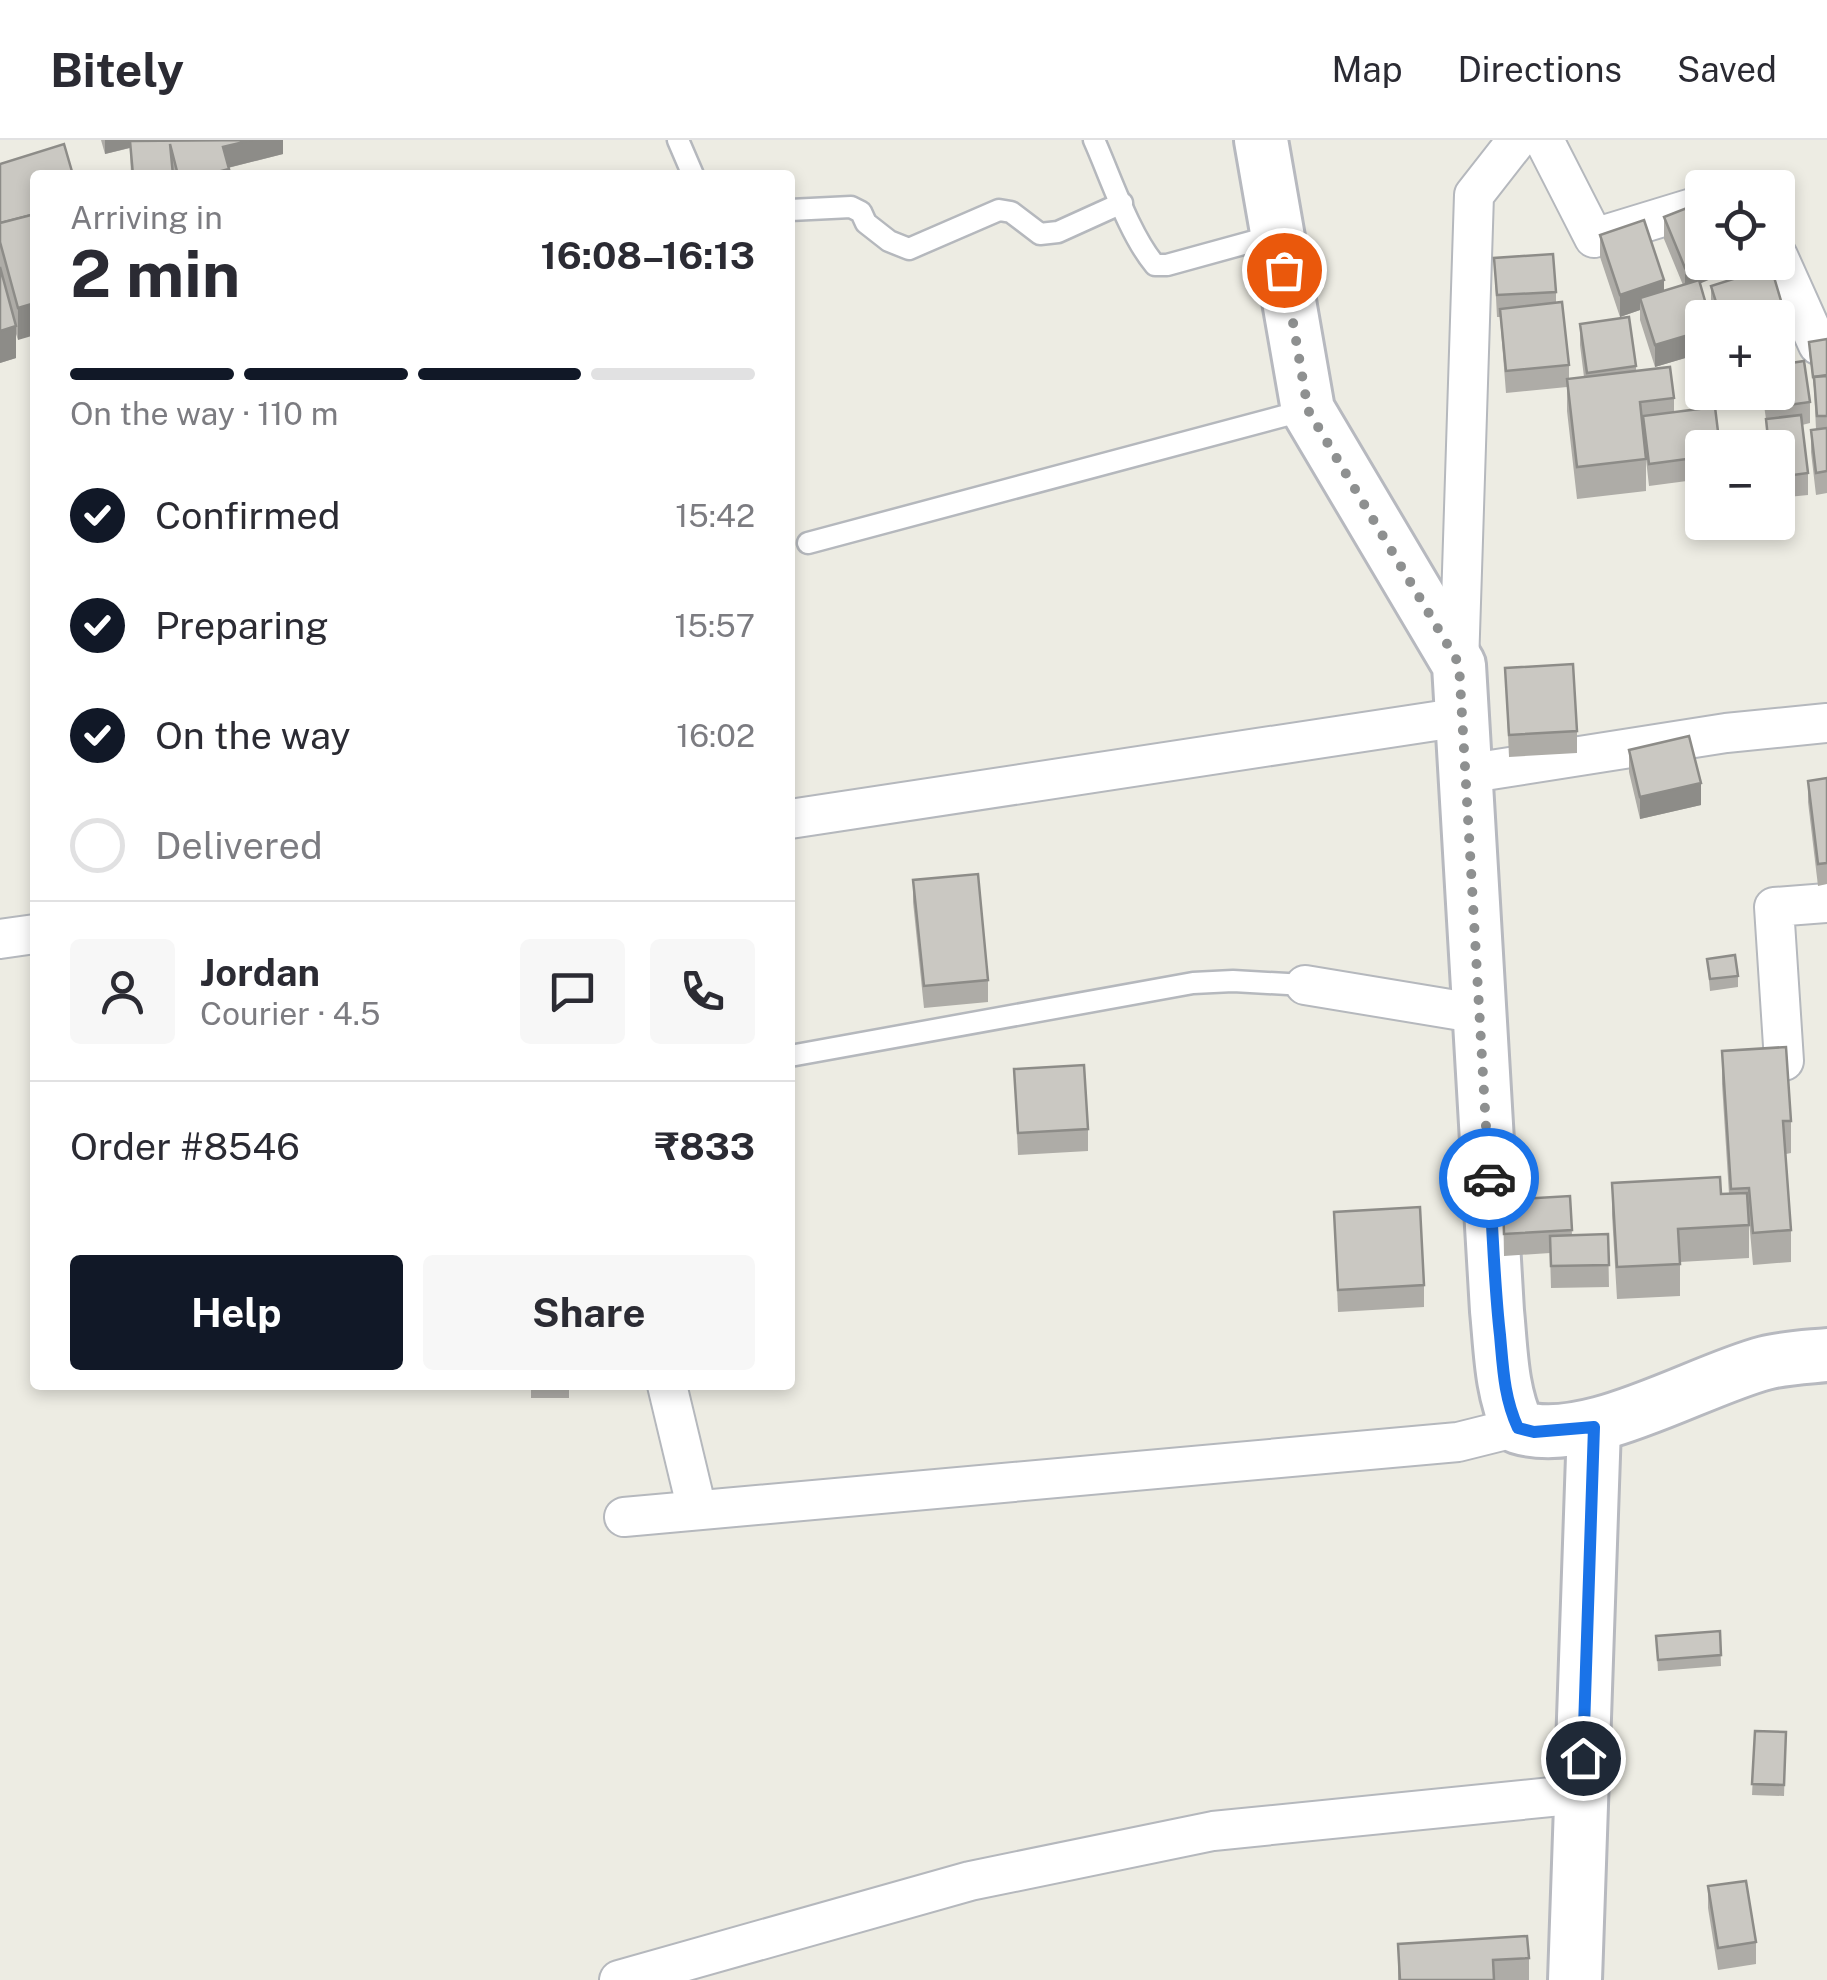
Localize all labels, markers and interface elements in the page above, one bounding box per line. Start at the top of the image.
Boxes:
text: Bitely [50,41,184,98]
text: Map [1331,49,1402,90]
text: Directions [1457,49,1622,90]
text: Saved [1677,49,1777,90]
map controls [1685,170,1795,540]
button: locate [1685,170,1795,280]
text: Arriving in [70,199,223,236]
pin [1242,228,1327,313]
text: 16:08–16:13 [540,233,755,278]
text: 2 min [70,235,240,312]
icon: bag [1257,243,1312,298]
button: + [1685,300,1795,410]
text: On the way · 110 m [70,395,338,432]
button: − [1685,430,1795,540]
icon: check [70,488,125,543]
text: Confirmed [155,493,340,538]
text: 15:42 [675,497,755,534]
icon: check [70,598,125,653]
text: Preparing [155,603,329,648]
text: 15:57 [675,607,755,644]
icon: check [70,708,125,763]
text: On the way [155,713,351,758]
text: 16:02 [676,717,755,754]
text: Delivered [155,823,323,868]
button: person [70,939,175,1044]
button: chat [520,939,625,1044]
button: phone [650,939,755,1044]
text: Jordan [200,950,320,995]
text: Courier · 4.5 [200,995,380,1032]
text: Order #8546 [70,1124,300,1169]
text: ₹833 [655,1124,755,1169]
courier [1439,1128,1539,1228]
icon: car [1462,1151,1517,1206]
button: Help [70,1255,403,1370]
button: Share [423,1255,755,1370]
pin [1541,1716,1626,1801]
icon: home [1556,1731,1611,1786]

